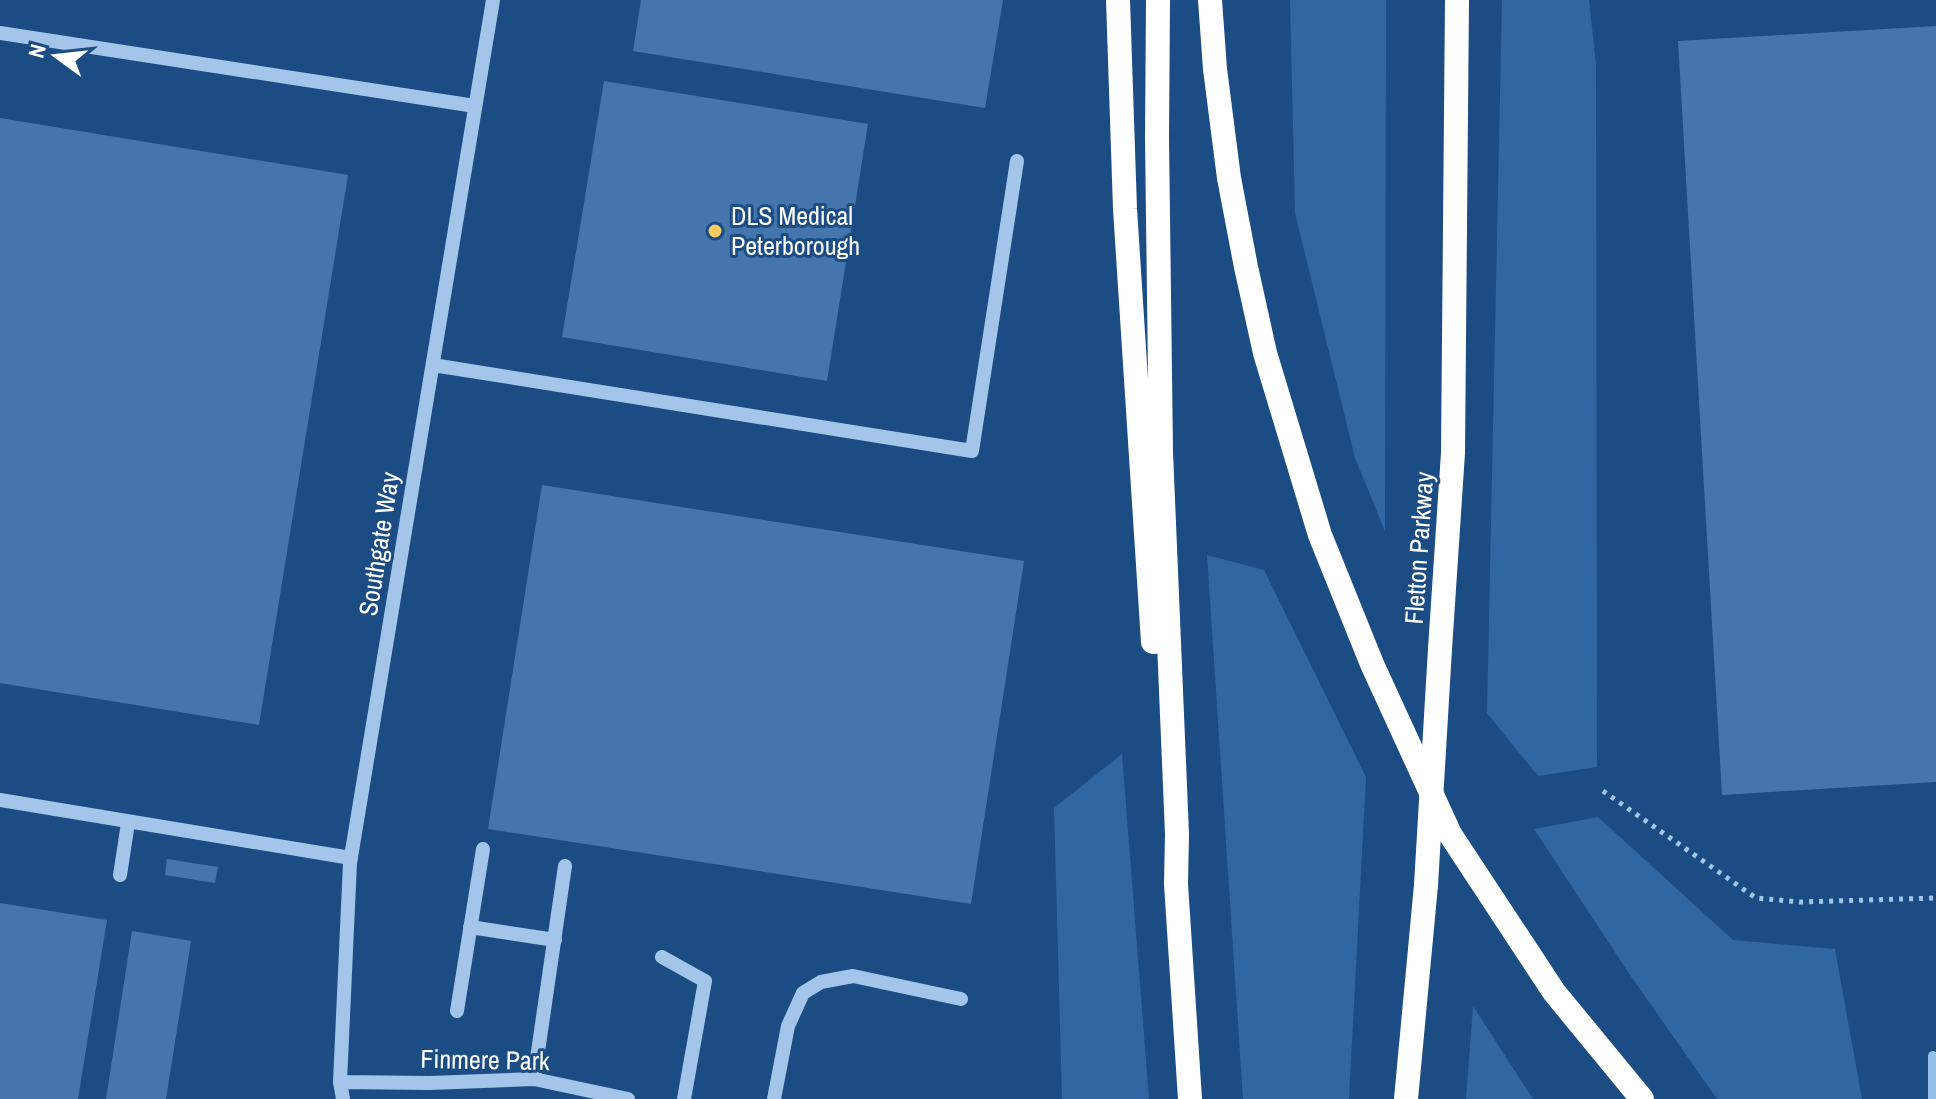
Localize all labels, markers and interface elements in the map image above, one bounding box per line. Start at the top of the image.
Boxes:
north arrow [16,16,96,96]
text: N [21,41,53,61]
place label: DLS Medical Peterborough [731,198,860,263]
marker: DLS Medical Peterborough [706,222,724,240]
street label: Southgate Way [350,469,407,618]
street label: Fletton Parkway [1396,470,1441,625]
street label: Finmere Park [420,1041,550,1078]

